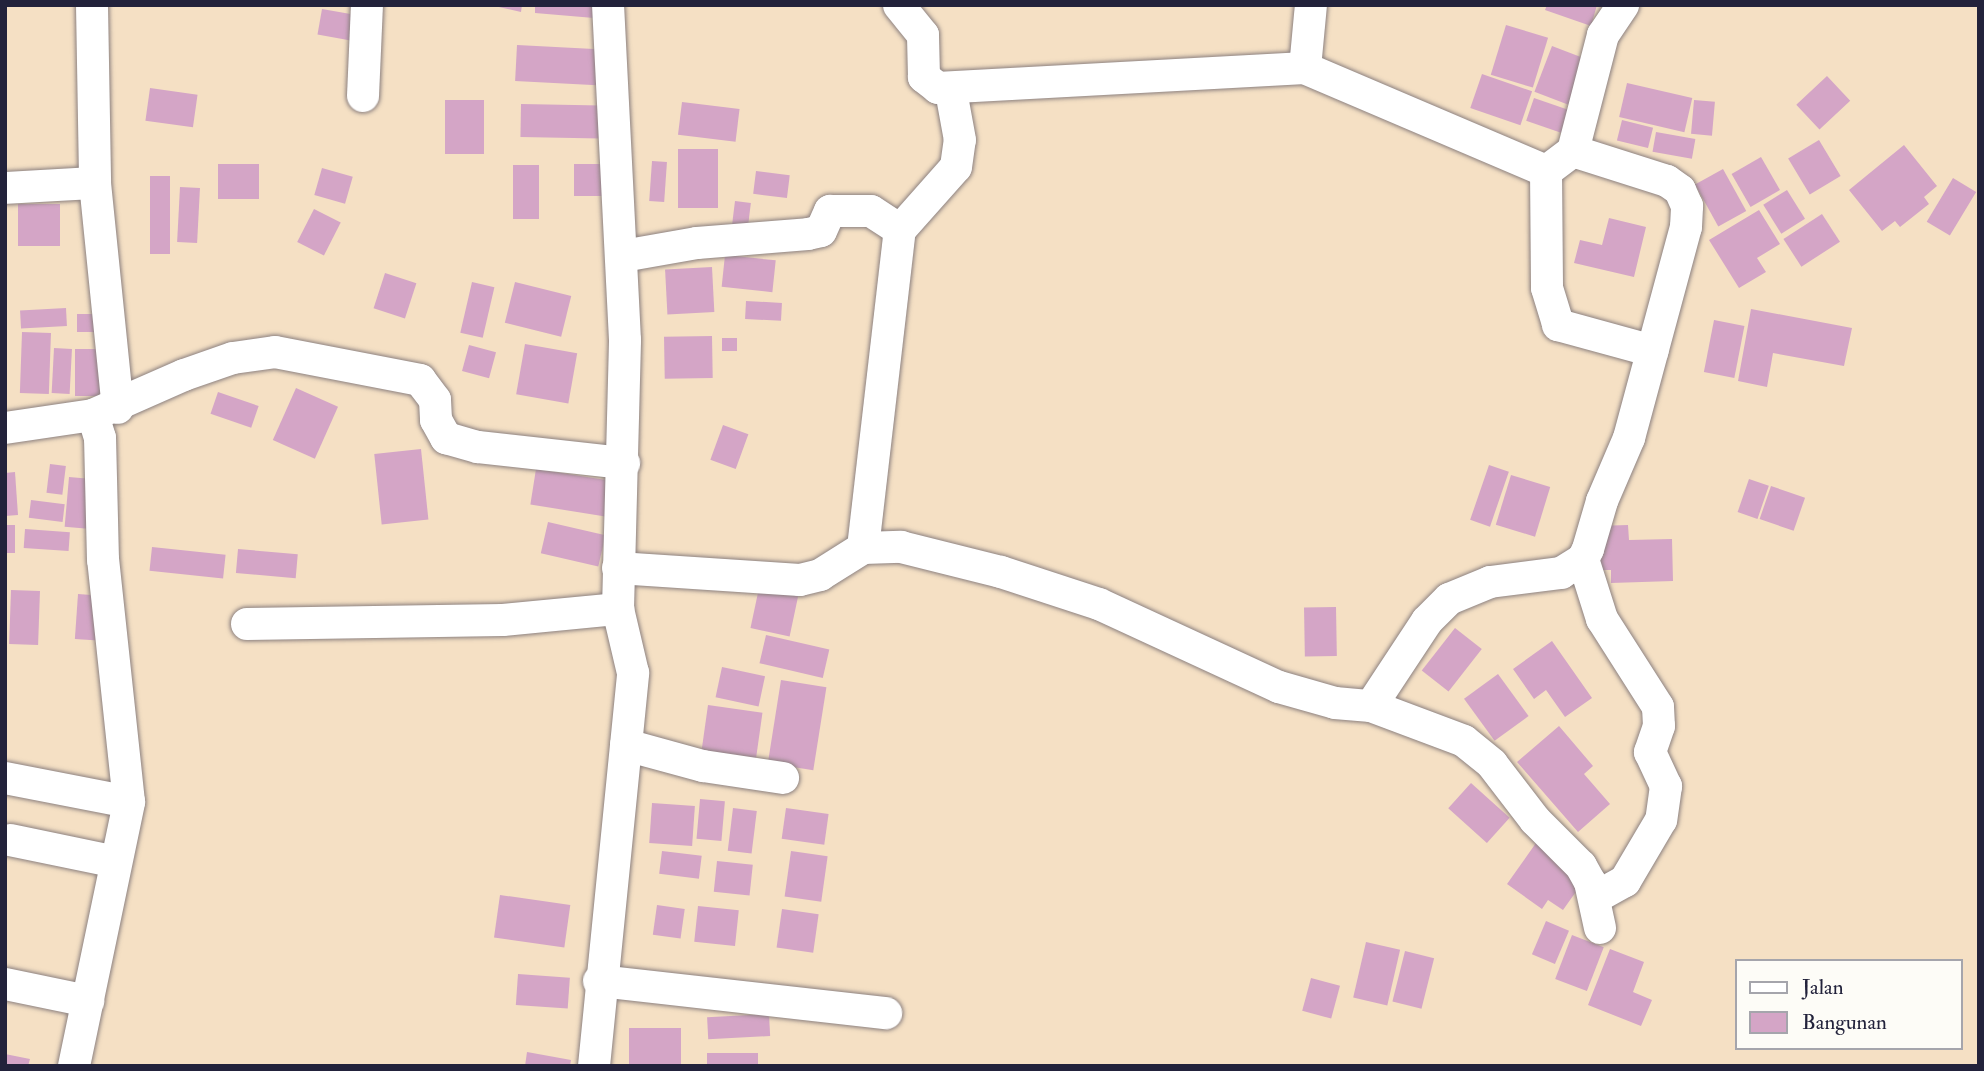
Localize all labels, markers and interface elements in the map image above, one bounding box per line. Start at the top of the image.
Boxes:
legend [1736,959,1963,1050]
text: Jalan [1802,974,1844,1001]
text: Bangunan [1802,1009,1887,1036]

